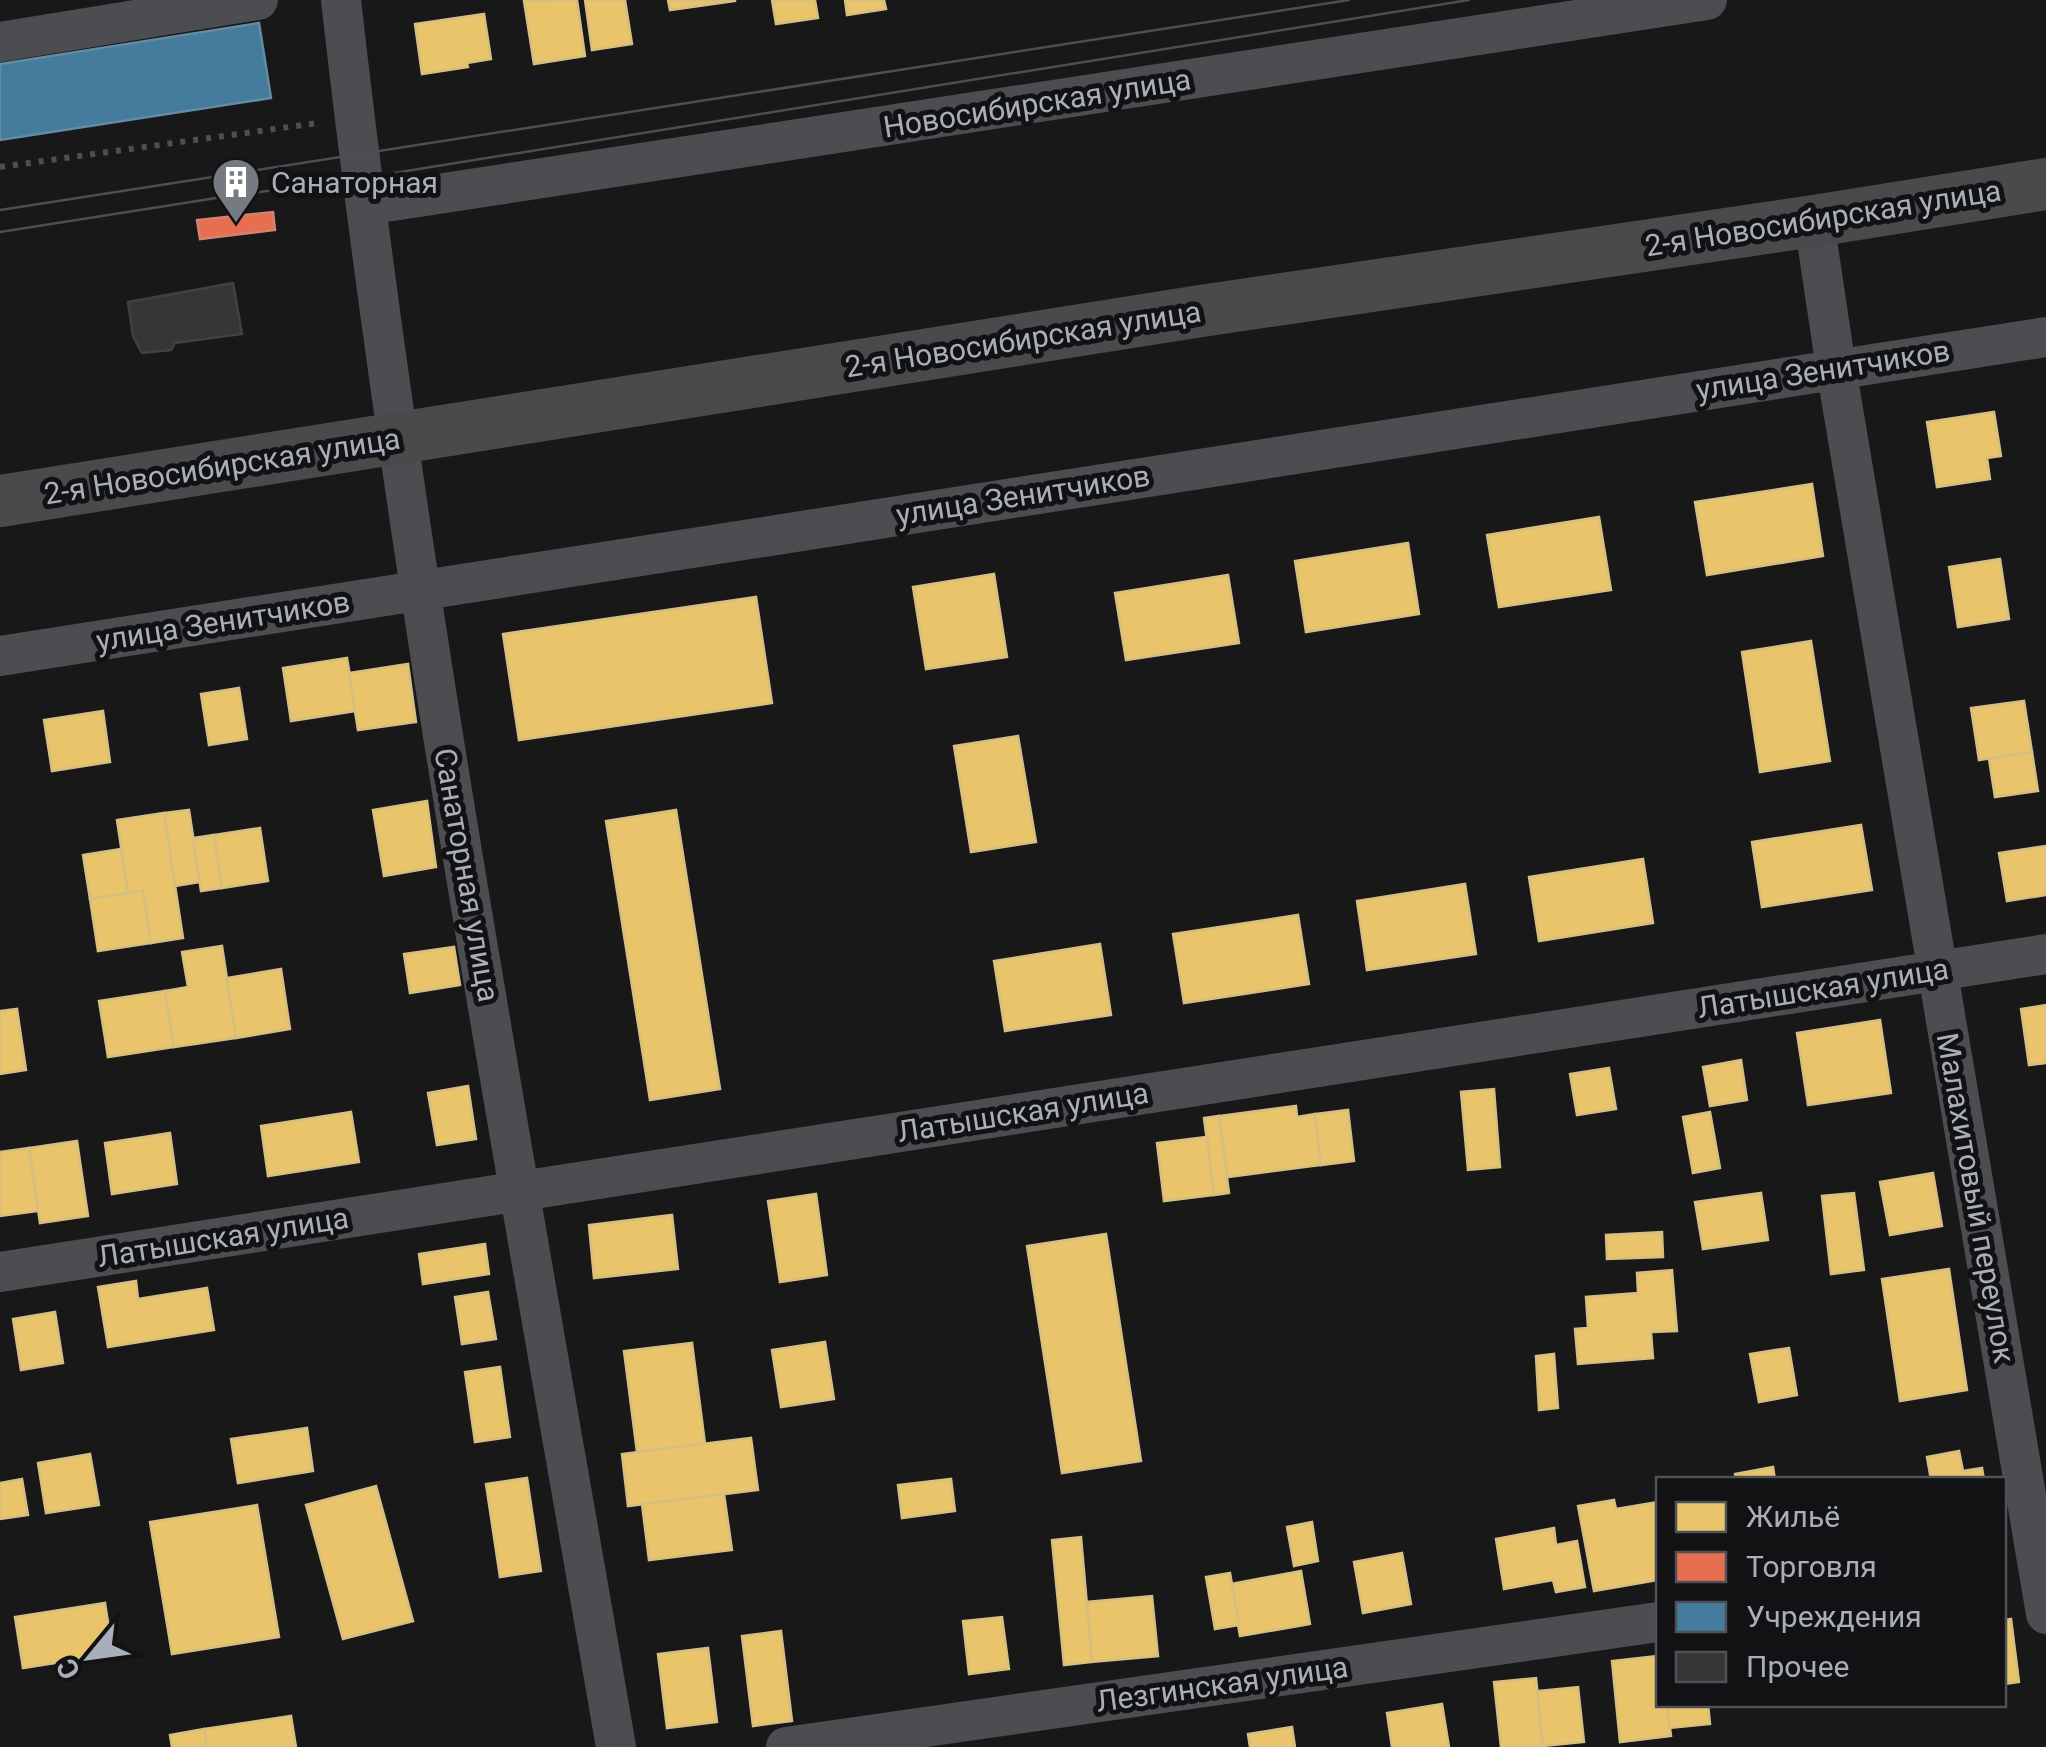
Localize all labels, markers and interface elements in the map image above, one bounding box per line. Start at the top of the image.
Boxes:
street label: Новосибирская улица [881,61,1193,145]
building icon: Санаторная [210,156,262,224]
place label: Санаторная [271,165,438,200]
street label: 2-я Новосибирская улица [1643,173,2003,263]
street label: 2-я Новосибирская улица [843,294,1203,384]
street label: улица Зенитчиков [1694,333,1952,407]
street label: 2-я Новосибирская улица [42,421,402,511]
street label: улица Зенитчиков [894,458,1152,532]
street label: улица Зенитчиков [94,584,352,658]
street label: Санаторная улица [427,745,507,1005]
street label: Латышская улица [1695,951,1951,1025]
street label: Малахитовый переулок [1930,1030,2022,1366]
street label: Латышская улица [895,1075,1151,1149]
street label: Латышская улица [95,1200,351,1274]
legend [1656,1477,2006,1707]
text: Жильё [1746,1499,1840,1534]
text: Торговля [1746,1549,1877,1584]
text: Учреждения [1746,1599,1922,1634]
north arrow [40,1607,140,1707]
street label: Лезгинская улица [1094,1649,1350,1719]
text: Прочее [1746,1649,1850,1684]
text: С [50,1653,87,1685]

